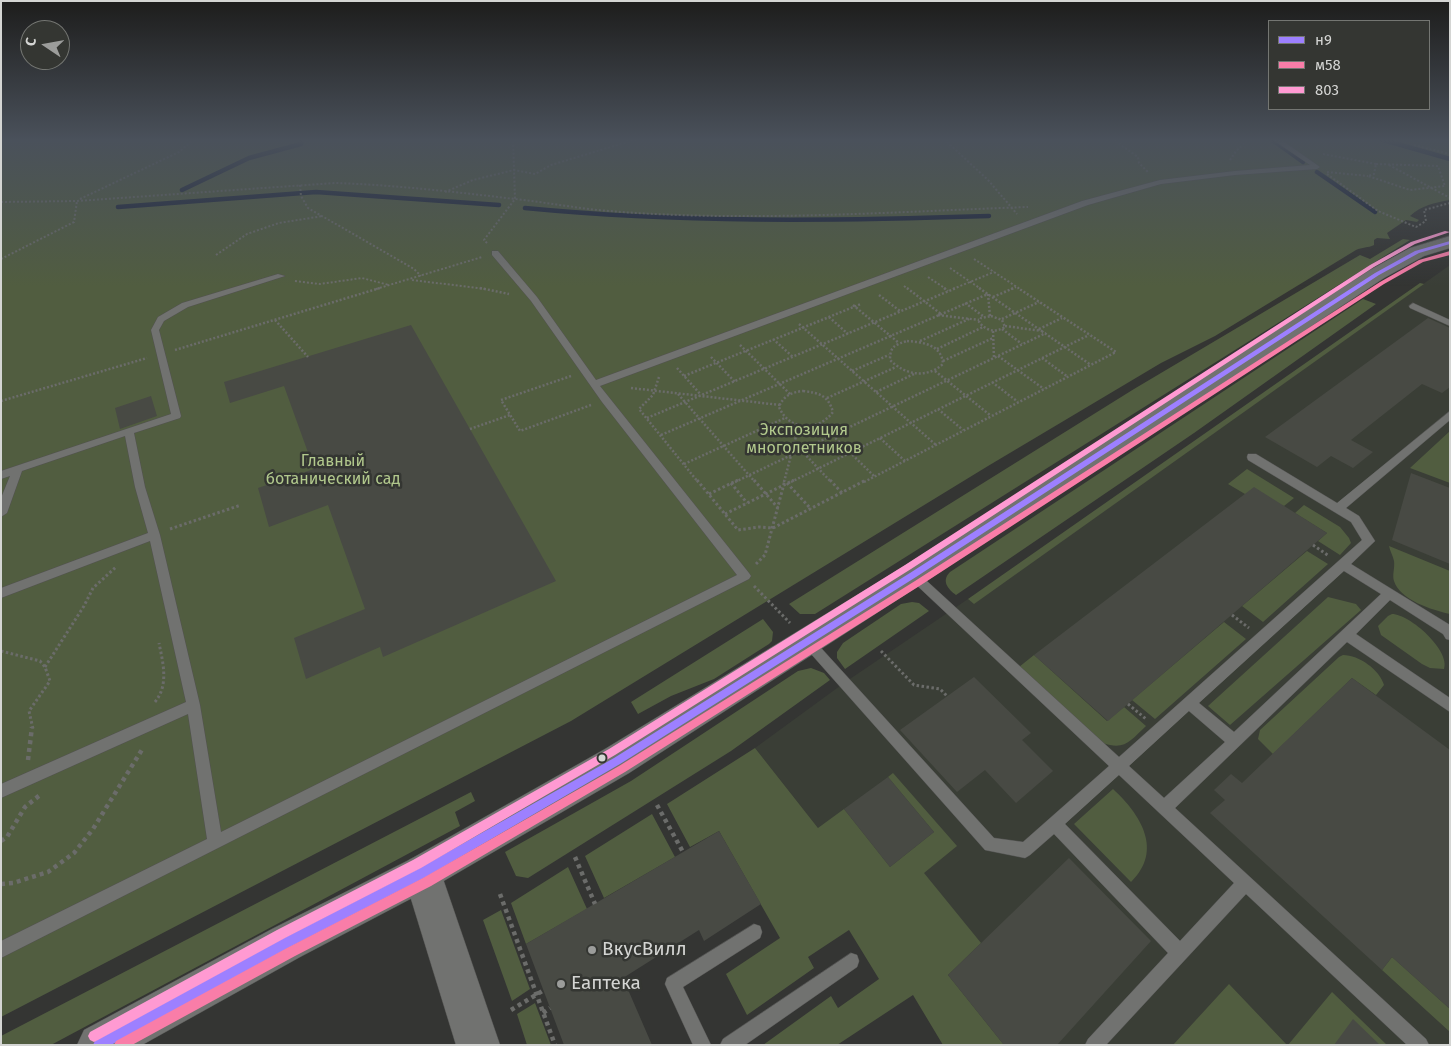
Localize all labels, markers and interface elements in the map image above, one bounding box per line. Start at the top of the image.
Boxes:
north arrow [20,20,70,70]
legend [1268,20,1431,110]
text: н9 [1315,31,1332,49]
text: С [22,36,40,48]
text: м58 [1315,56,1341,74]
text: 803 [1315,81,1339,99]
park label: Экспозиция многолетников [746,421,862,459]
park label: Главный ботанический сад [266,452,400,490]
unlabelled marker [597,753,607,763]
place label: ВкусВилл [602,939,687,961]
marker: ВкусВилл [586,944,598,956]
place label: Еаптека [571,973,641,995]
marker: Еаптека [555,978,567,990]

